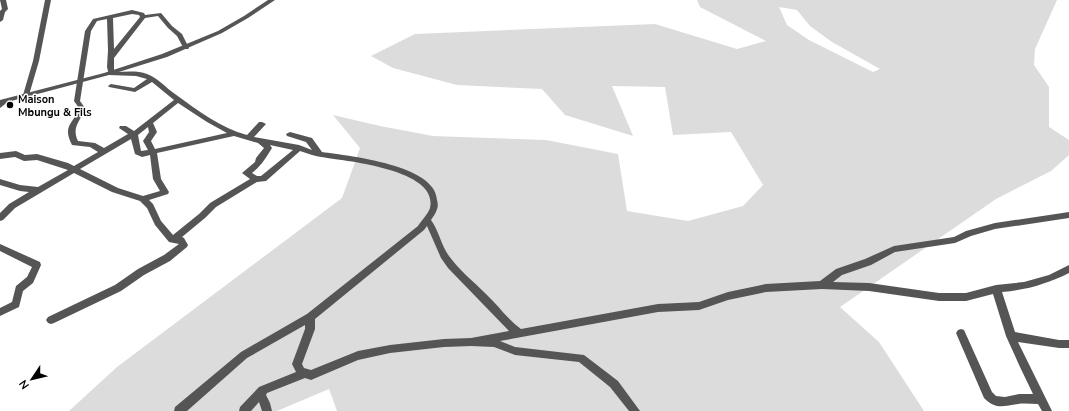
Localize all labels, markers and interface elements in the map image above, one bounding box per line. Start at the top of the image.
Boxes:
place label: Maison Mbungu & Fils [18,92,92,120]
marker: Maison Mbungu & Fils [5,100,15,110]
north arrow [12,359,52,399]
text: N [16,377,33,392]

